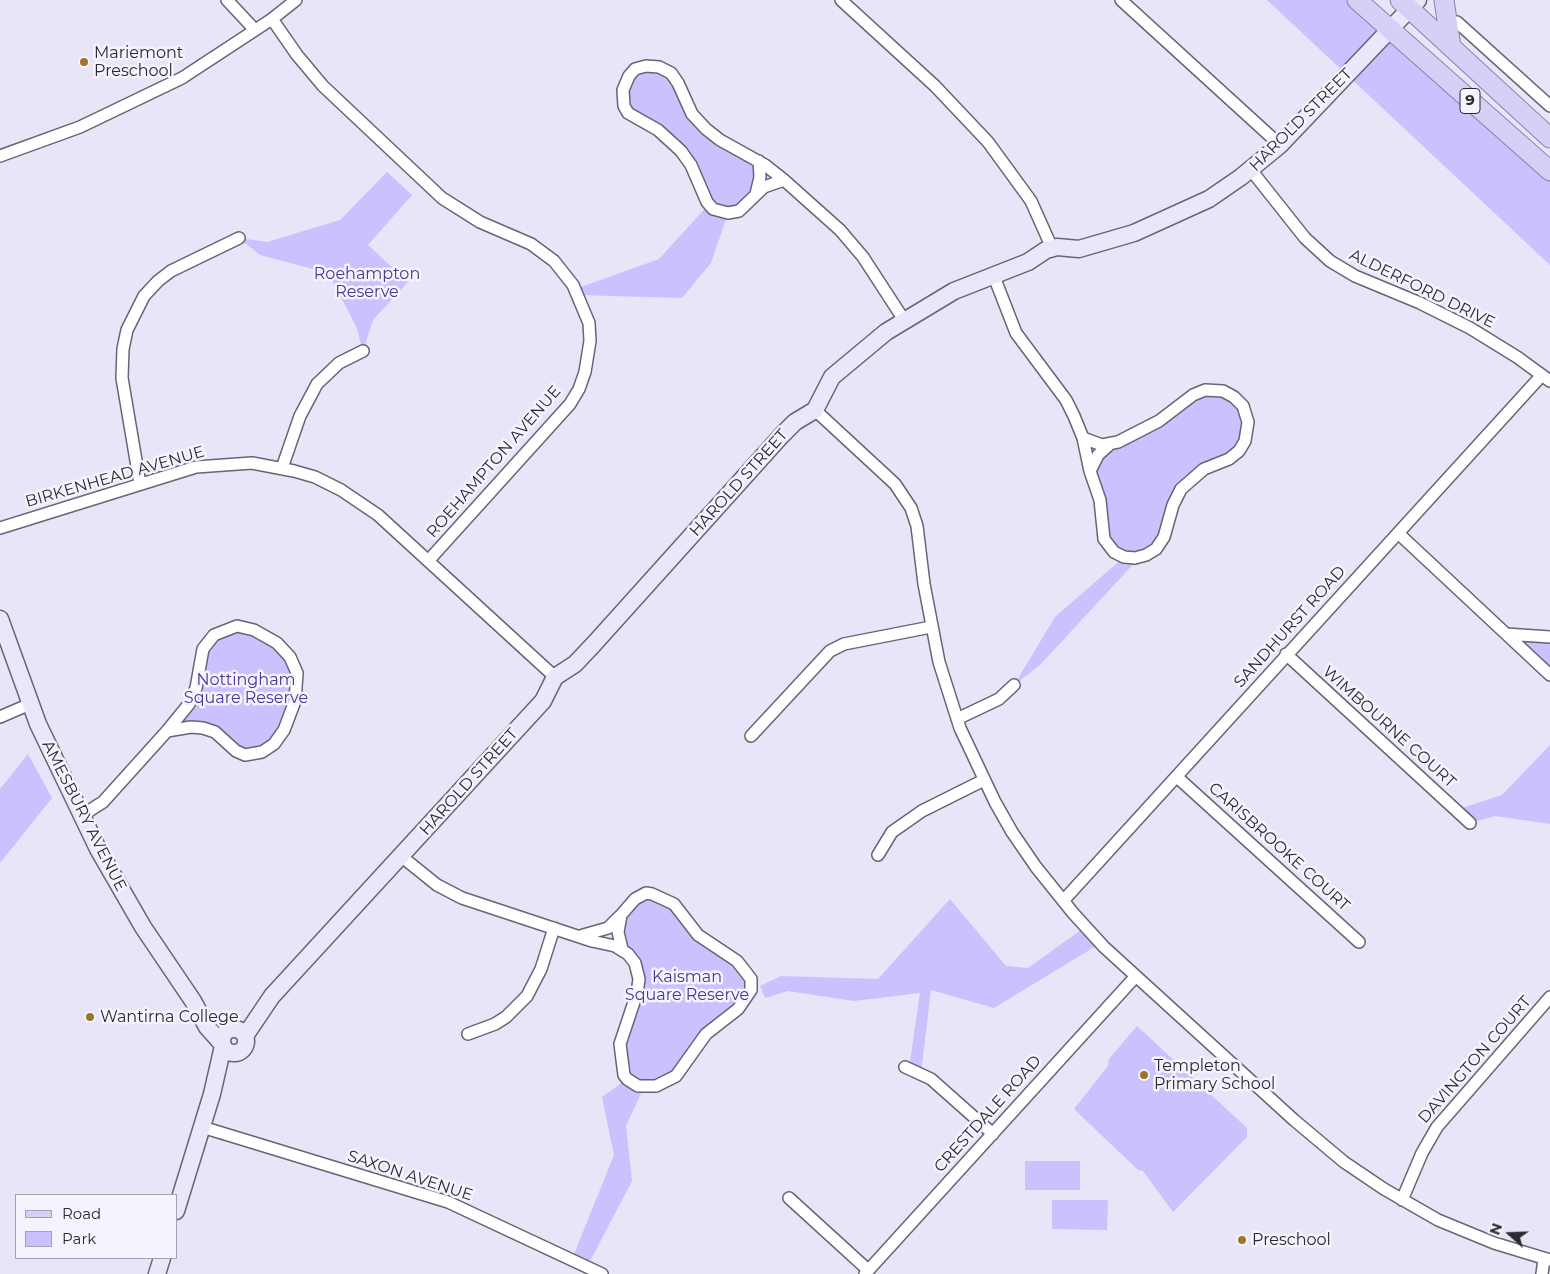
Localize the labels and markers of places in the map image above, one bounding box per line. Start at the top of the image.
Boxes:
place label: Mariemont Preschool [94,43,183,81]
marker: Mariemont Preschool [78,56,90,68]
place label: Wantirna College [100,1007,239,1027]
marker: Wantirna College [84,1011,96,1023]
place label: Templeton Primary School [1154,1056,1275,1094]
marker: Templeton Primary School [1138,1069,1150,1081]
place label: Preschool [1252,1230,1331,1250]
marker: Preschool [1236,1234,1248,1246]

